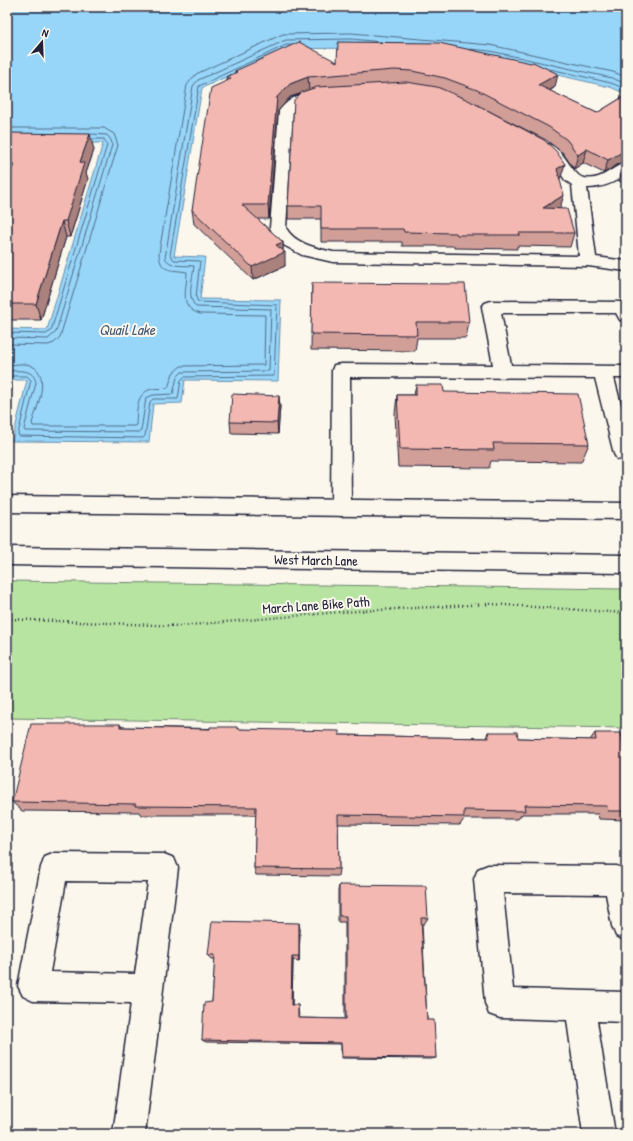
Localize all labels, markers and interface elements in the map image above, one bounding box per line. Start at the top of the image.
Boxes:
north arrow [22,22,62,62]
text: N [40,25,50,40]
water label: Quail Lake [99,319,156,340]
street label: West March Lane [274,549,359,570]
street label: March Lane Bike Path [262,591,370,618]

